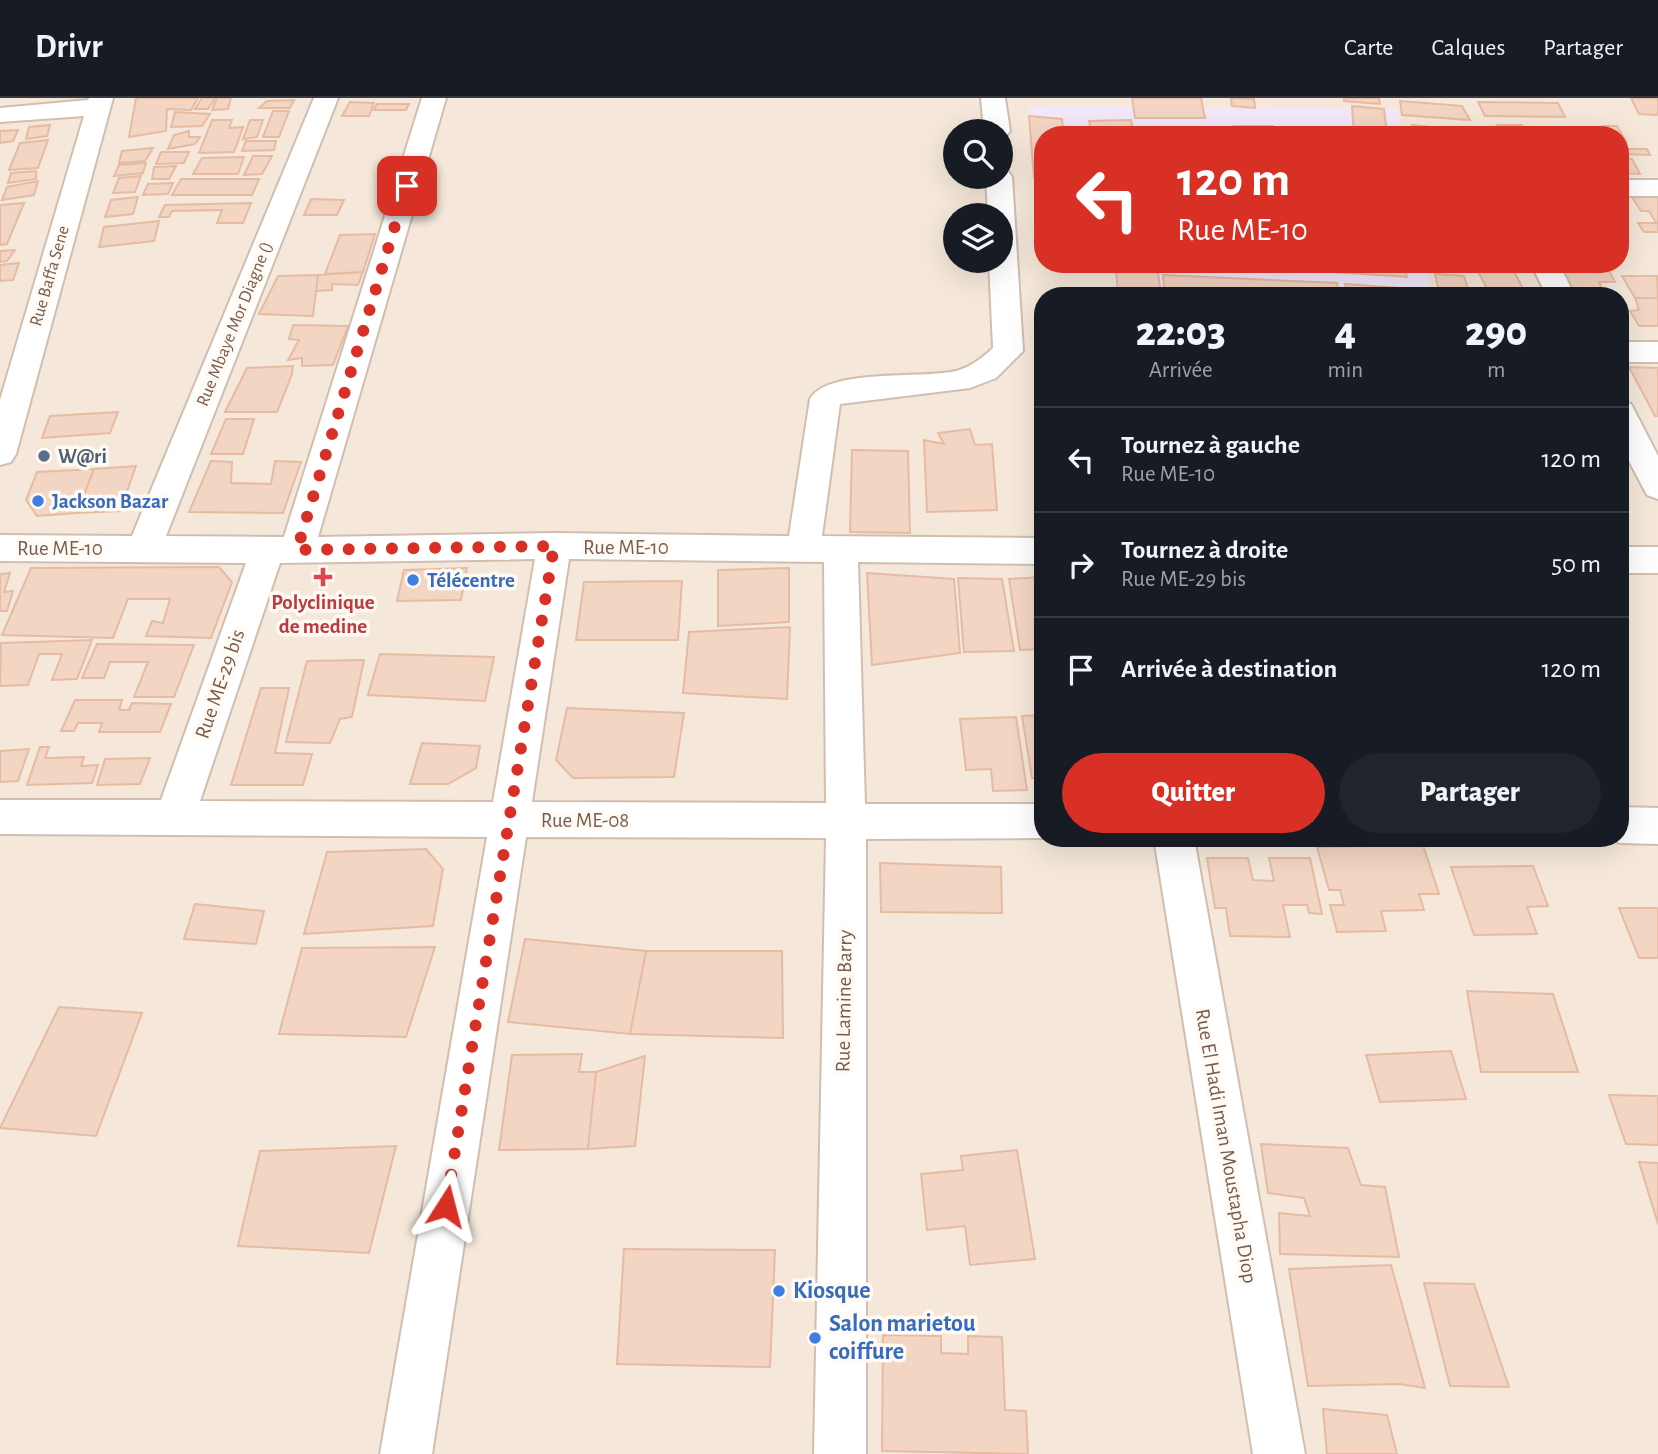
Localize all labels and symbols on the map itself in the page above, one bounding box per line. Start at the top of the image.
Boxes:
pin [377,156,437,216]
street label: Rue Baffa Sene [27,224,73,328]
street label: Rue Mbaye Mor Diagne () [194,239,276,409]
place label: W@ri [58,446,107,467]
marker: W@ri [36,448,52,464]
place label: Jackson Bazar [52,491,169,512]
marker: Jackson Bazar [30,493,46,509]
street label: Rue ME-10 [583,537,669,558]
street label: Rue ME-10 [17,538,103,559]
marker: Polyclinique de medine [313,567,333,587]
place label: Télécentre [427,570,515,591]
marker: Télécentre [405,572,421,588]
place label: Polyclinique de medine [271,592,375,637]
street label: Rue ME-29 bis [191,627,249,741]
street label: Rue ME-08 [541,810,629,831]
street label: Rue Lamine Barry [832,929,856,1073]
street label: Rue El Hadi Iman Moustapha Diop [1191,1007,1261,1285]
position arrow [409,1169,483,1243]
place label: Kiosque [793,1279,871,1303]
marker: Kiosque [771,1283,787,1299]
place label: Salon marietou coiffure [829,1312,976,1364]
marker: Salon marietou coiffure [807,1330,823,1346]

